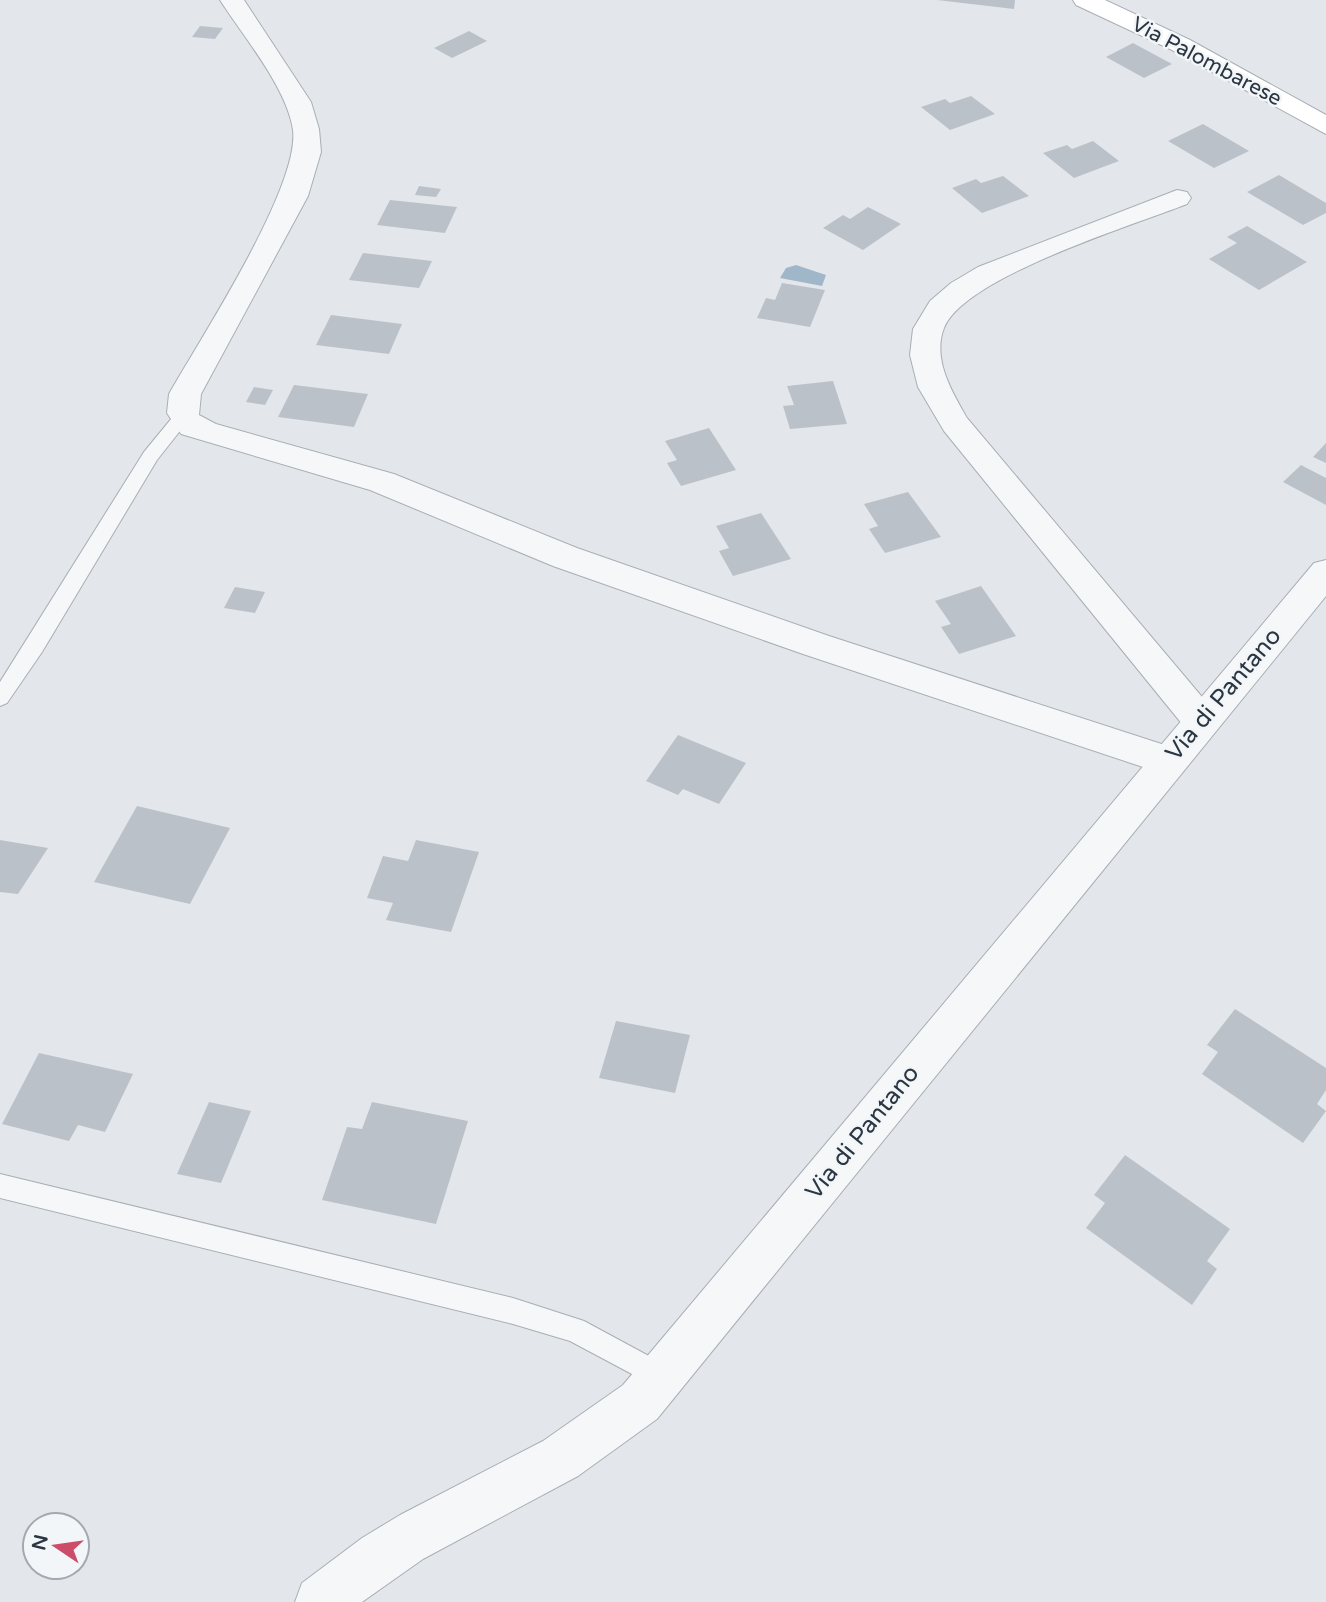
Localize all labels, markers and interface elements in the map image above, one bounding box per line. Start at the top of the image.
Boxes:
street label: Via Palombarese [1128,11,1286,112]
street label: Via di Pantano [1159,622,1287,767]
street label: Via di Pantano [799,1059,925,1205]
north arrow [21,1511,91,1581]
text: N [28,1532,53,1552]

